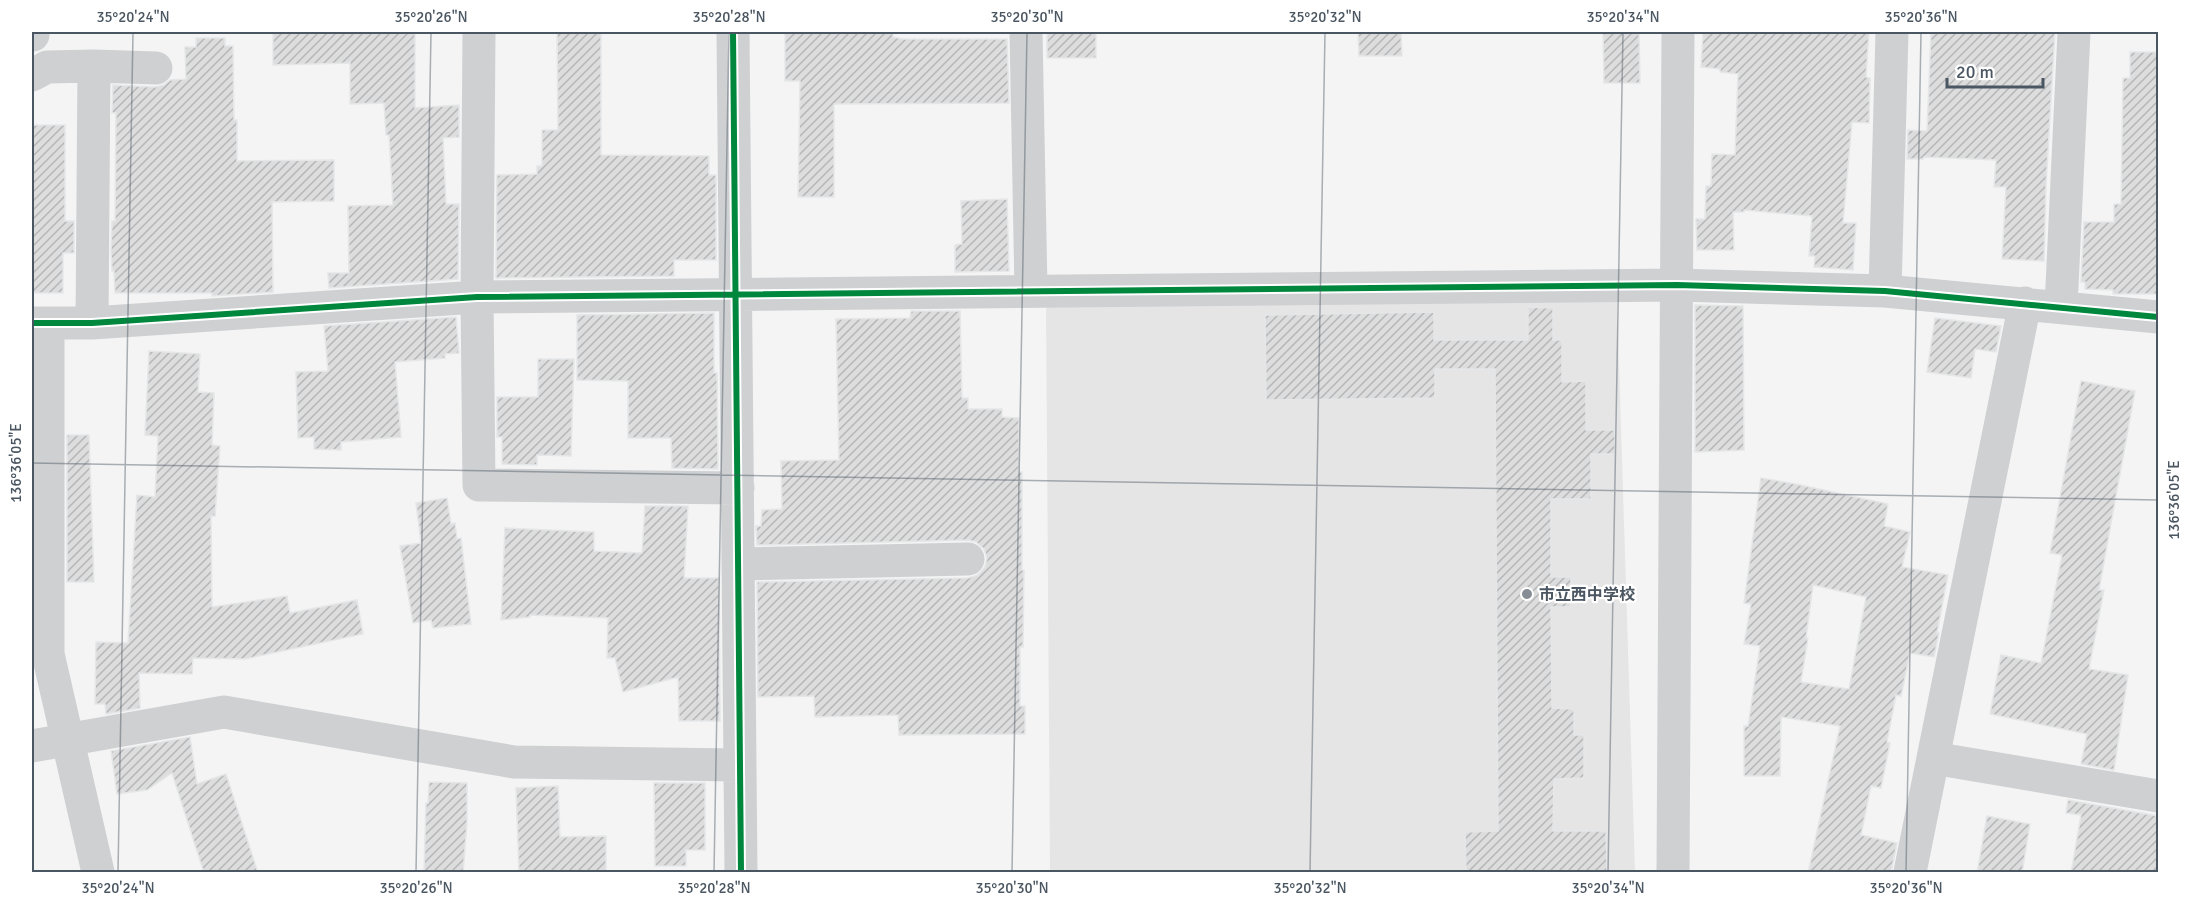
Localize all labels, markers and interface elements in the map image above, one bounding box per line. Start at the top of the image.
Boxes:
text: 35°20'24"N [96,8,170,26]
text: 35°20'26"N [394,8,468,26]
text: 35°20'28"N [692,8,766,26]
text: 35°20'30"N [990,8,1064,26]
text: 35°20'32"N [1288,8,1362,26]
text: 35°20'34"N [1586,8,1660,26]
text: 35°20'36"N [1884,8,1958,26]
scale bar [1947,51,2043,89]
text: 20 m [1956,61,1994,83]
text: 136°36'05"E [7,423,25,503]
text: 136°36'05"E [2165,460,2183,540]
place label: 市立西中学校 [1539,585,1635,605]
marker: 市立西中学校 [1520,587,1534,601]
text: 35°20'24"N [81,879,155,897]
text: 35°20'26"N [379,879,453,897]
text: 35°20'28"N [677,879,751,897]
text: 35°20'30"N [975,879,1049,897]
text: 35°20'32"N [1273,879,1347,897]
text: 35°20'34"N [1571,879,1645,897]
text: 35°20'36"N [1869,879,1943,897]

